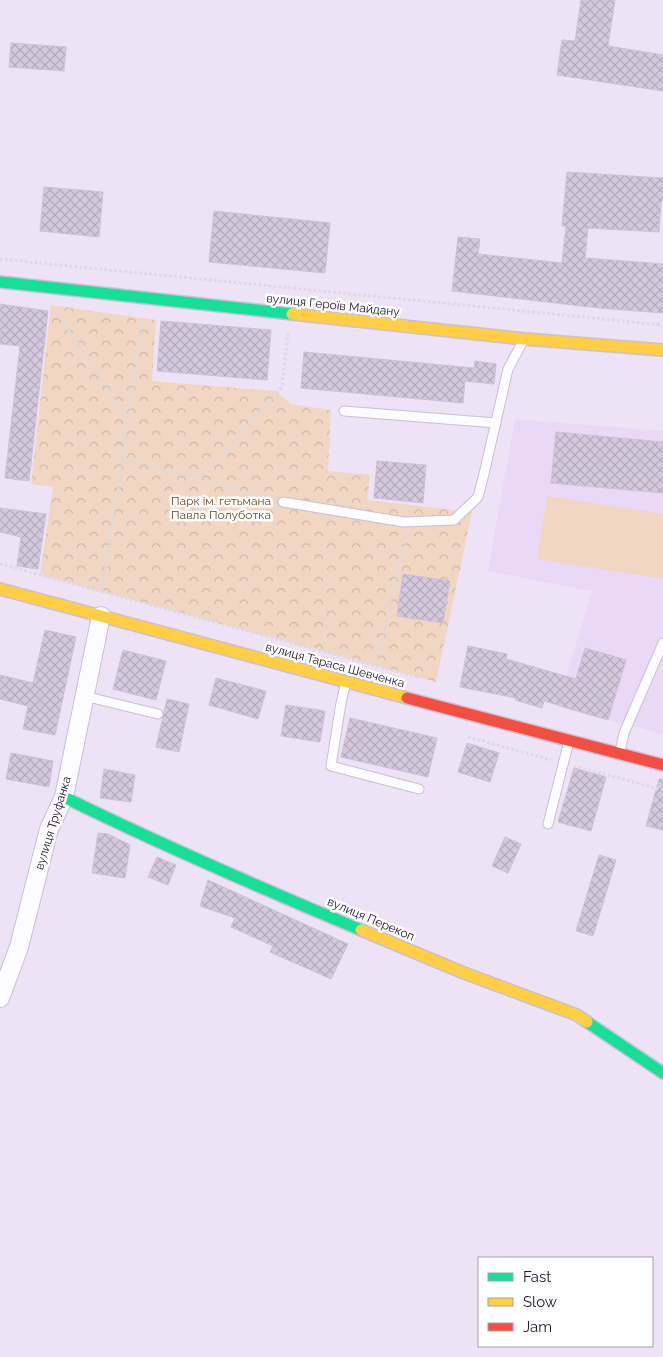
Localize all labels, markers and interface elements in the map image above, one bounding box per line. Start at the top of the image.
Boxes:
street label: вулиця Героїв Майдану [266,291,401,319]
park label: Парк ім. гетьмана Павла Полуботка [171,494,271,522]
street label: вулиця Тараса Шевченка [264,640,406,690]
street label: вулиця Труфанка [32,775,74,871]
street label: вулиця Перекоп [325,894,417,944]
legend [478,1257,653,1347]
text: Fast [523,1268,551,1286]
text: Slow [523,1293,557,1311]
text: Jam [523,1318,552,1336]

